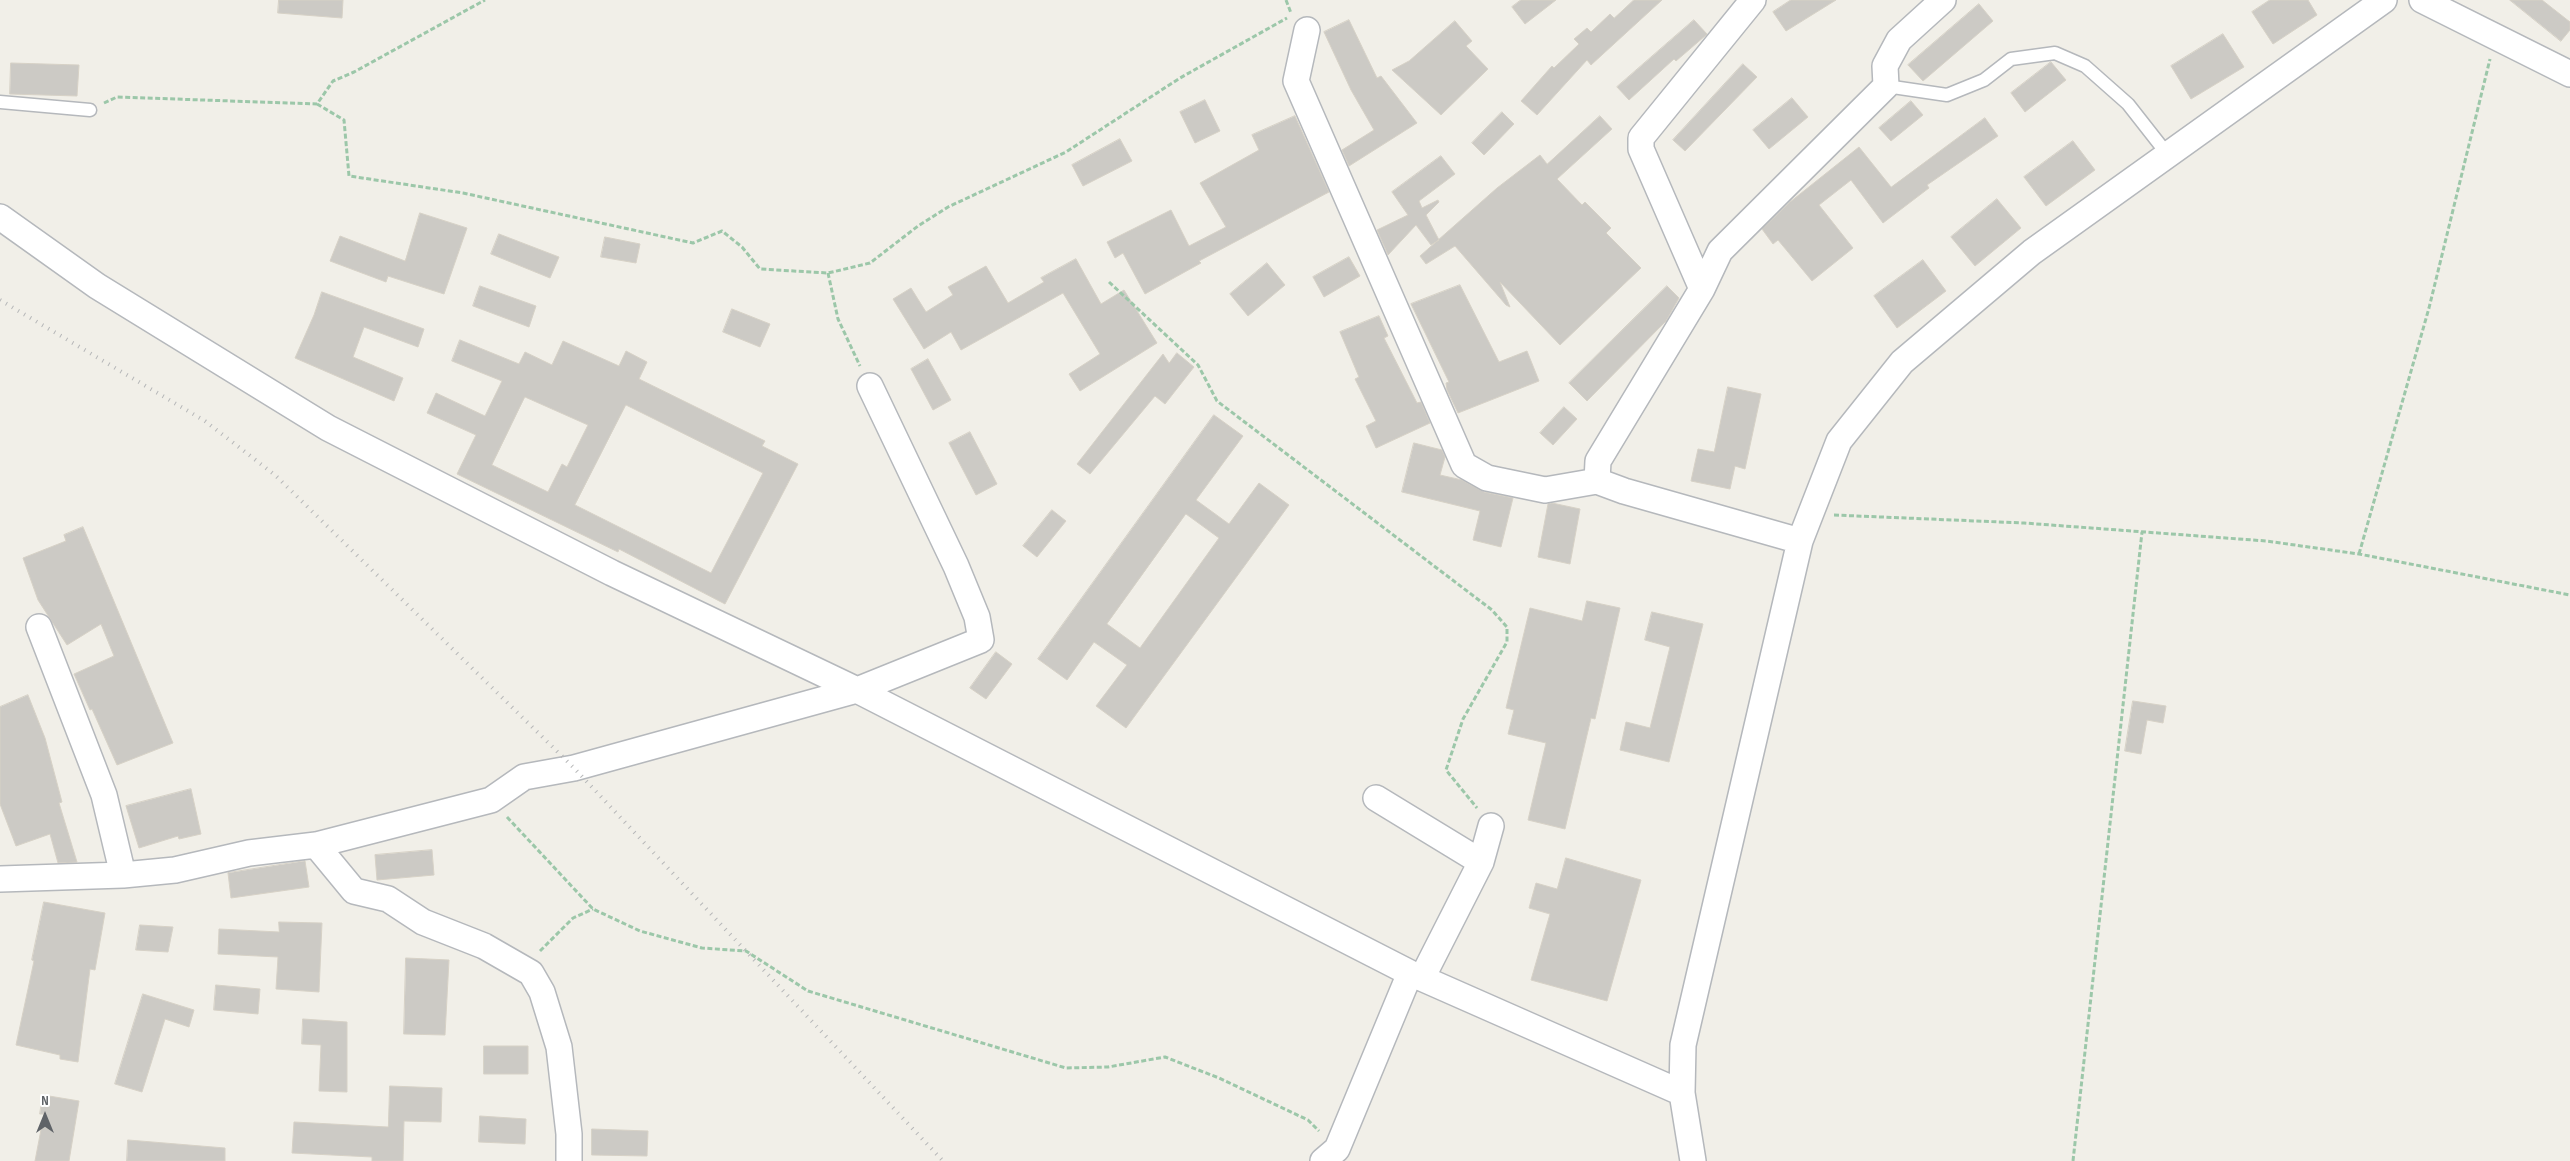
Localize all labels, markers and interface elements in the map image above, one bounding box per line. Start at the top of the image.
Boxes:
north arrow [20,1091,70,1141]
text: N [41,1092,49,1109]

